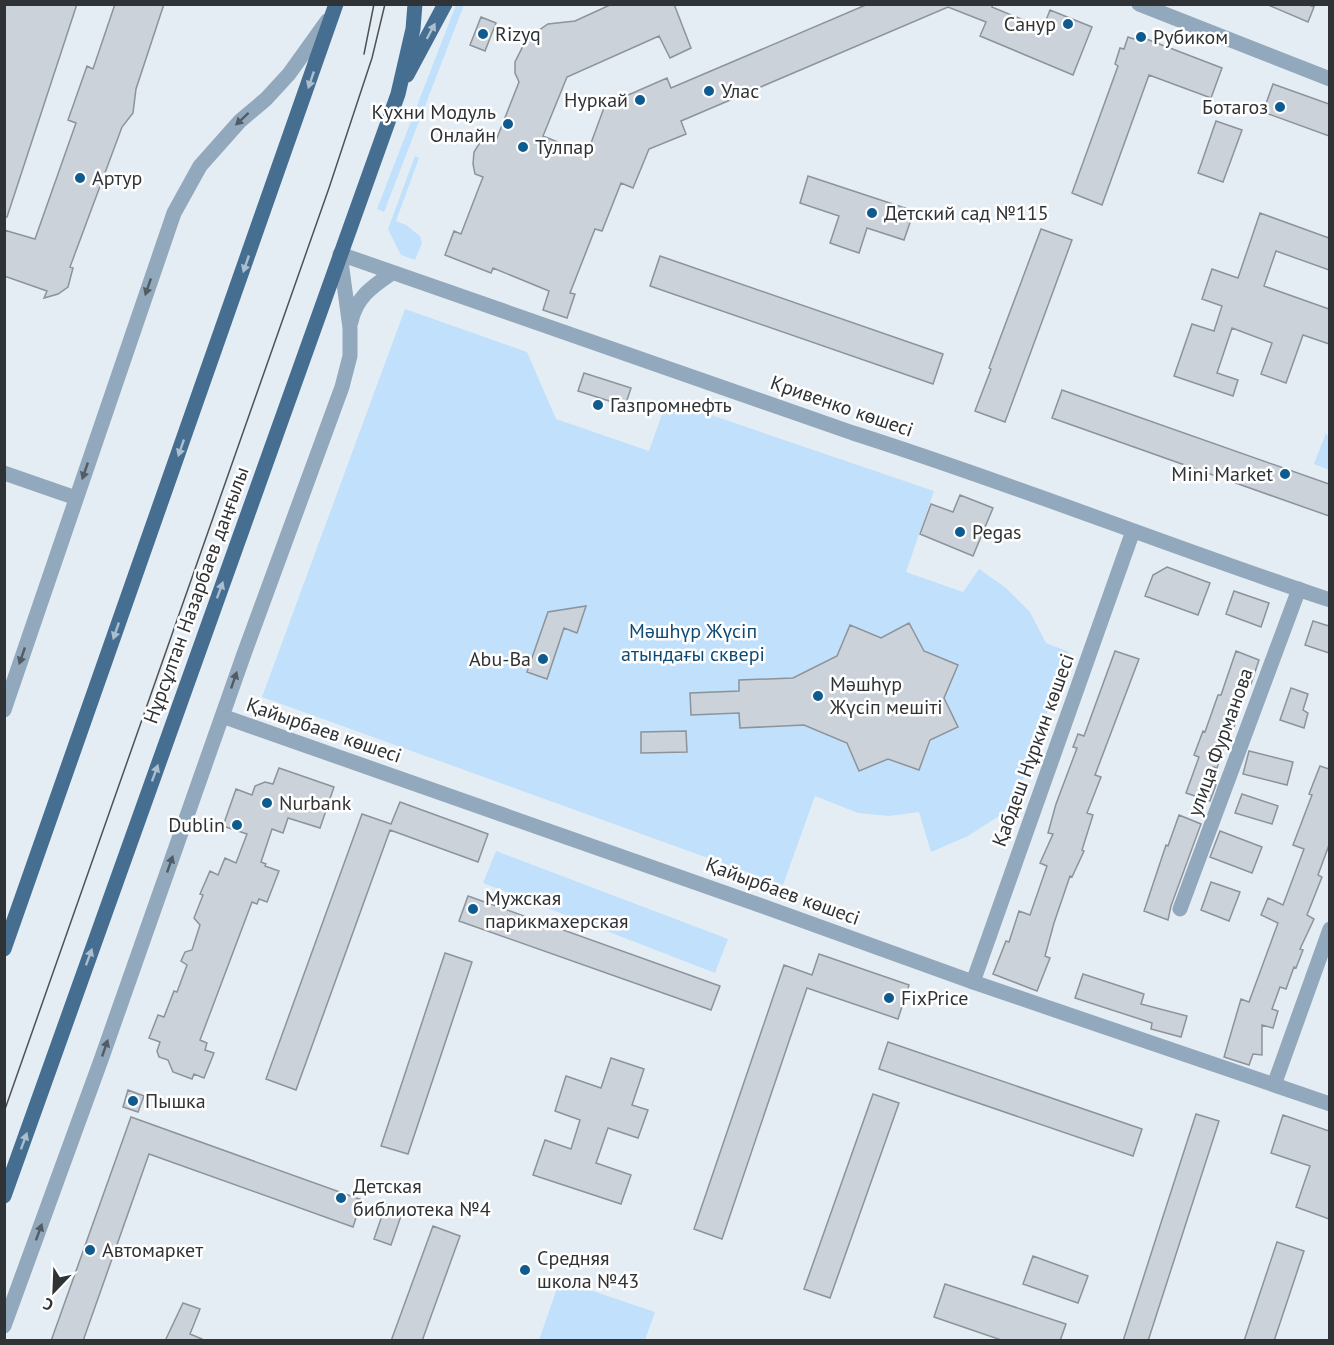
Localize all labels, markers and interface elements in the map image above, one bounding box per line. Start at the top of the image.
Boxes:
place label: Санур [1004,11,1056,37]
marker: Санур [1061,17,1075,31]
place label: Rizyq [495,21,541,47]
one-way arrow [426,22,436,39]
place label: Рубиком [1153,24,1228,50]
marker: Rizyq [476,27,490,41]
marker: Рубиком [1134,30,1148,44]
one-way arrow [305,71,315,89]
place label: Улас [721,78,759,104]
marker: Улас [702,84,716,98]
place label: Нуркай [564,87,628,113]
marker: Нуркай [633,93,647,107]
place label: Ботагоз [1202,94,1268,120]
place label: Кухни Модуль Онлайн [372,99,496,148]
marker: Ботагоз [1273,100,1287,114]
one-way arrow [236,112,250,126]
marker: Кухни Модуль Онлайн [501,117,515,131]
place label: Тулпар [535,134,594,160]
marker: Тулпар [516,140,530,154]
place label: Артур [92,165,142,191]
marker: Артур [73,171,87,185]
place label: Детский сад №115 [884,200,1049,226]
marker: Детский сад №115 [865,206,879,220]
one-way arrow [240,255,250,273]
one-way arrow [143,278,153,296]
street label: Кривенко көшесі [767,369,917,443]
place label: Газпромнефть [610,392,732,418]
marker: Газпромнефть [591,398,605,412]
one-way arrow [175,439,185,457]
place label: Mini Market [1171,461,1273,487]
one-way arrow [79,462,89,480]
street label: Нұрсұлтан Назарбаев даңғылы [137,463,255,727]
marker: Mini Market [1278,467,1292,481]
place label: Pegas [972,519,1021,545]
marker: Pegas [953,525,967,539]
one-way arrow [216,581,226,599]
park label: Мәшһүр Жүсіп атындағы сквері [621,618,765,667]
one-way arrow [111,623,121,641]
place label: Abu-Ba [469,646,531,672]
one-way arrow [17,647,27,665]
street label: Қабдеш Нұркин көшесі [986,650,1080,850]
marker: Abu-Ba [536,652,550,666]
street label: улица Фурманова [1181,664,1259,820]
one-way arrow [230,671,240,689]
place label: Мәшһүр Жүсіп мешіті [829,671,943,720]
marker: Мәшһүр Жүсіп мешіті [811,689,825,703]
street label: Қайырбаев көшесі [243,691,405,769]
one-way arrow [150,764,160,782]
place label: Nurbank [279,790,352,816]
marker: Nurbank [260,796,274,810]
place label: Dublin [168,812,225,838]
marker: Dublin [230,818,244,832]
street label: Қайырбаев көшесі [702,851,864,931]
one-way arrow [165,855,175,873]
place label: Мужская парикмахерская [485,885,629,934]
marker: Мужская парикмахерская [466,902,480,916]
one-way arrow [85,948,95,966]
place label: FixPrice [901,985,968,1011]
marker: FixPrice [882,991,896,1005]
one-way arrow [100,1039,110,1057]
place label: Пышка [145,1088,206,1114]
marker: Пышка [126,1094,140,1108]
one-way arrow [20,1132,30,1150]
place label: Детская библиотека №4 [353,1173,491,1222]
marker: Детская библиотека №4 [334,1191,348,1205]
one-way arrow [34,1223,44,1241]
place label: Автомаркет [102,1237,203,1263]
marker: Автомаркет [83,1243,97,1257]
place label: Средняя школа №43 [537,1245,639,1294]
north arrow [24,1261,84,1321]
marker: Средняя школа №43 [518,1263,532,1277]
text: С [40,1294,56,1316]

